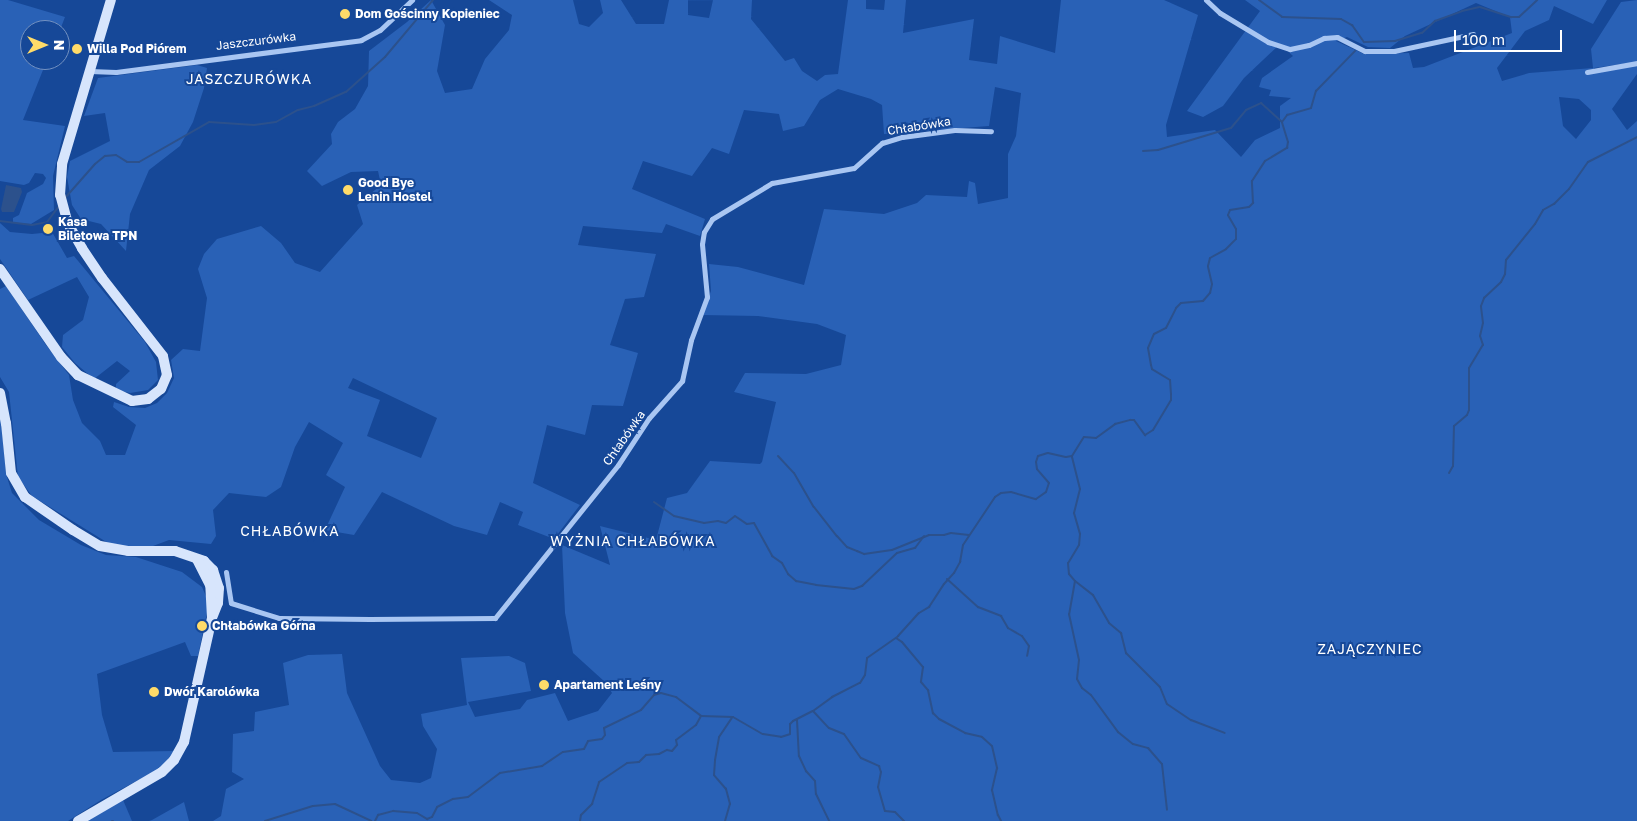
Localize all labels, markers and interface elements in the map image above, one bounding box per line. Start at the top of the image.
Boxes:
place label: Dom Gościnny Kopieniec [355,7,500,21]
marker: Dom Gościnny Kopieniec [339,8,351,20]
north arrow [20,20,70,70]
scale bar [1457,20,1564,52]
street label: Jaszczurówka [215,29,297,53]
text: 100 m [1462,30,1505,48]
text: N [51,40,68,50]
place label: Willa Pod Piórem [87,42,186,56]
marker: Willa Pod Piórem [71,43,83,55]
district label: JASZCZURÓWKA [184,71,314,87]
street label: Chłabówka [886,114,952,138]
place label: Good Bye Lenin Hostel [358,176,432,204]
marker: Good Bye Lenin Hostel [342,184,354,196]
place label: Kasa Biletowa TPN [58,215,137,243]
marker: Kasa Biletowa TPN [42,223,54,235]
street label: Chłabówka [600,408,648,468]
district label: CHŁABÓWKA [239,523,341,539]
district label: WYŻNIA CHŁABÓWKA [548,533,718,549]
place label: Chłabówka Górna [212,619,315,633]
marker: Chłabówka Górna [196,620,208,632]
district label: ZAJĄCZYNIEC [1316,641,1424,657]
place label: Apartament Leśny [554,678,661,692]
marker: Apartament Leśny [538,679,550,691]
place label: Dwór Karolówka [164,685,259,699]
marker: Dwór Karolówka [148,686,160,698]

